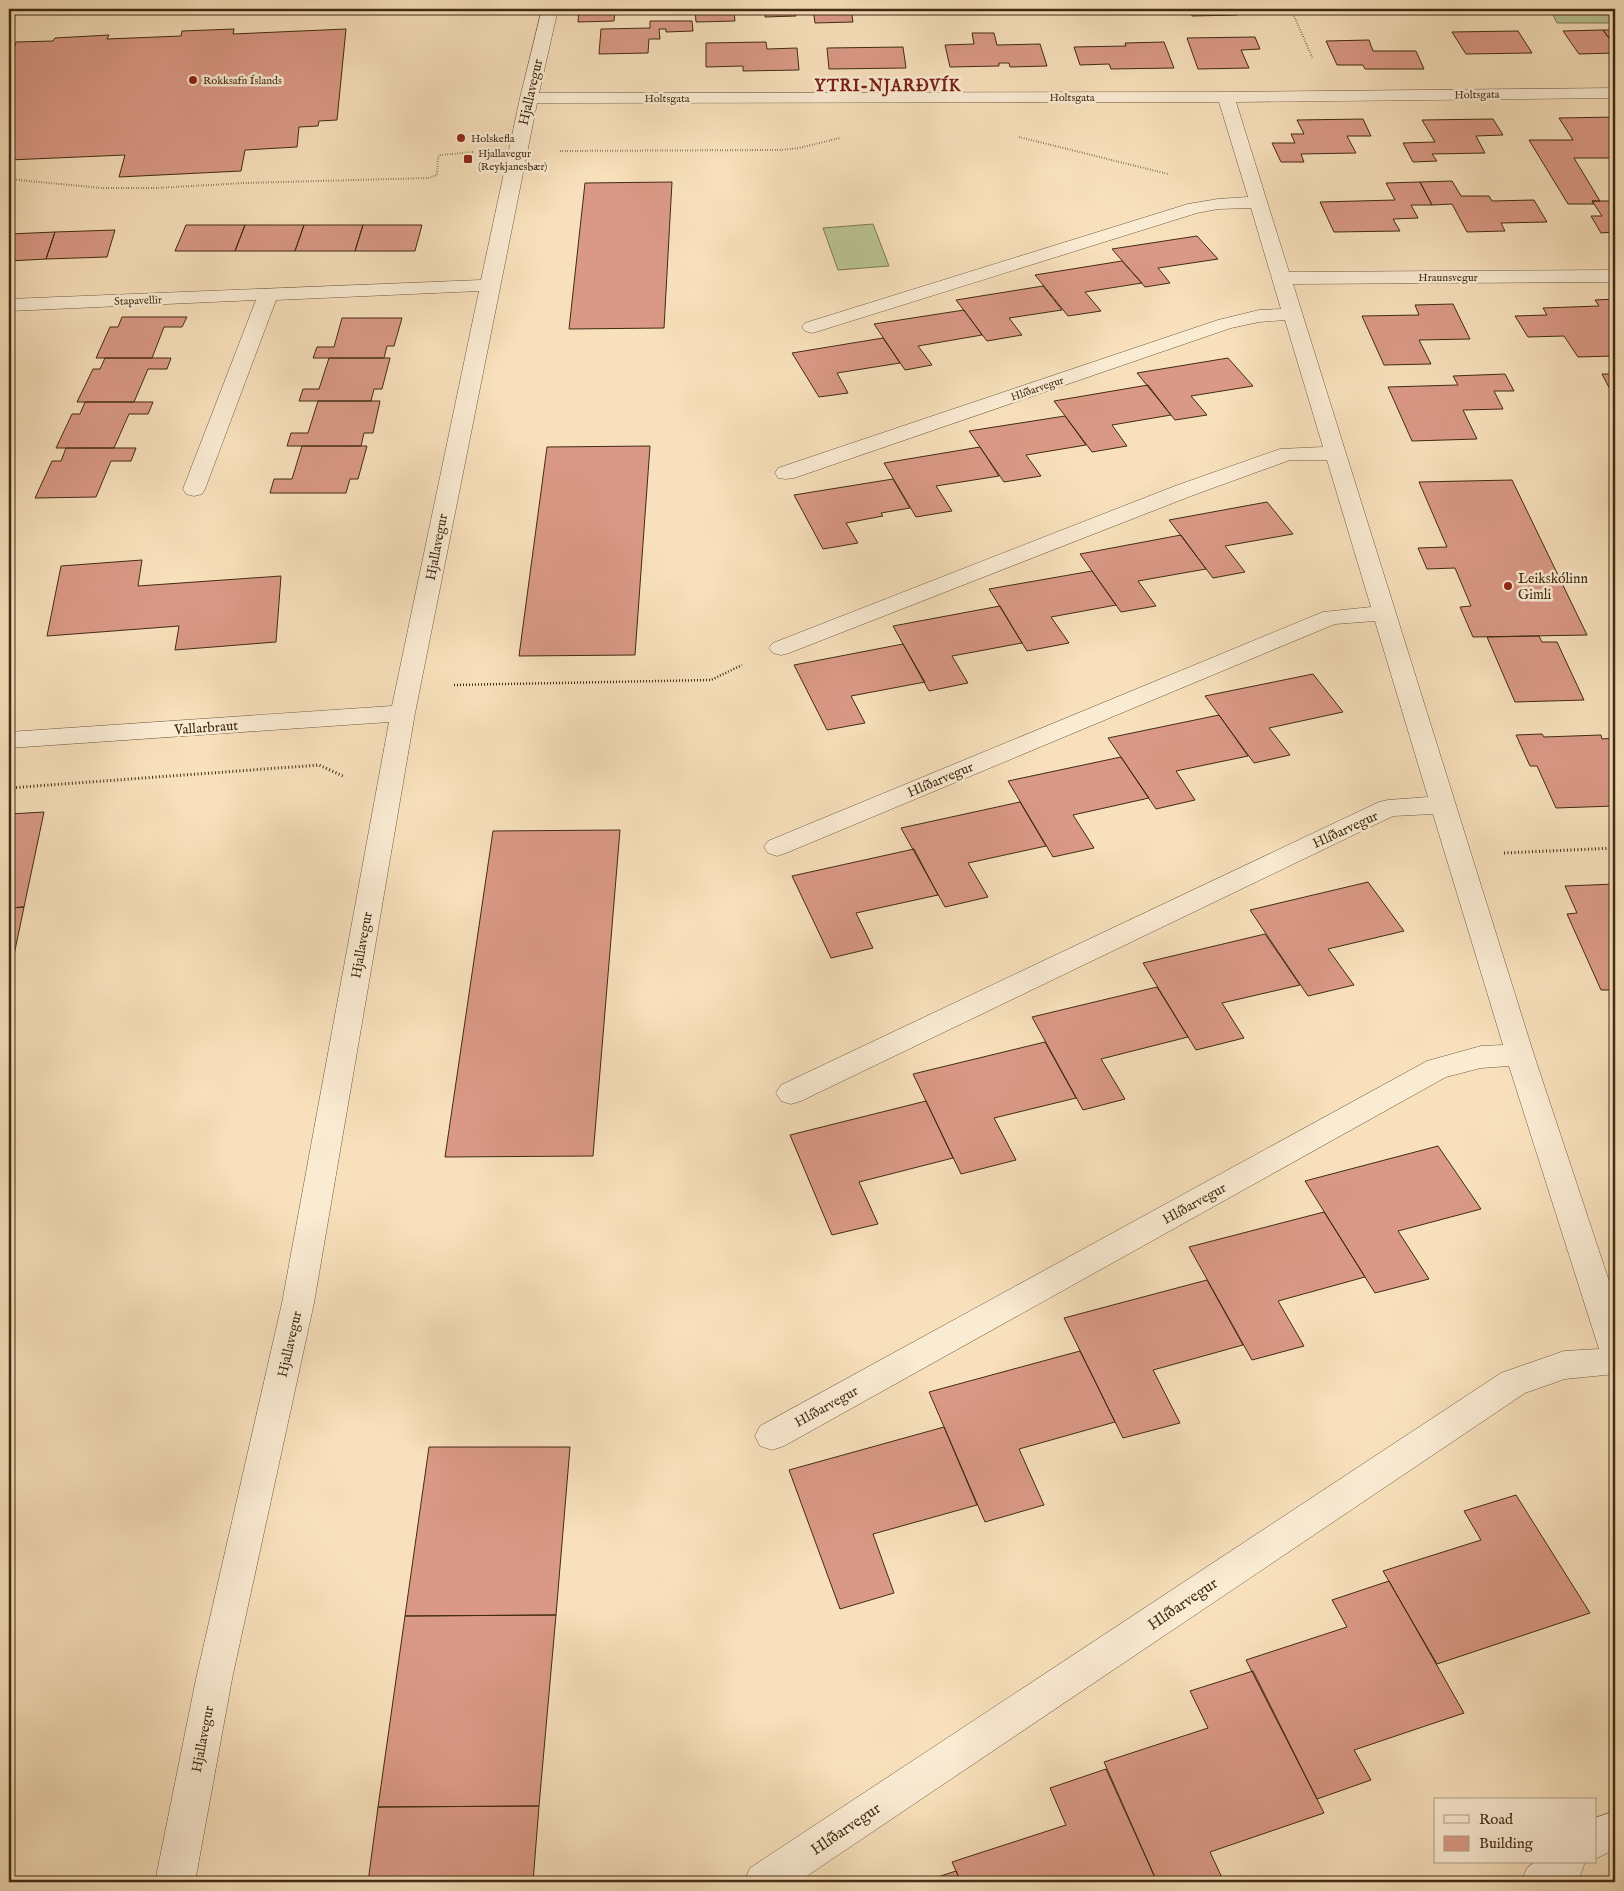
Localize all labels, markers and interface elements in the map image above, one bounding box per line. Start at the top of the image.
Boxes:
street label: Hjallavegur [515,57,547,127]
marker: Rokksafn Íslands [187,74,199,86]
place label: Rokksafn Íslands [203,74,282,88]
district label: YTRI-NJARÐVÍK [815,75,962,97]
street label: Holtsgata [1454,88,1500,102]
street label: Holtsgata [1049,91,1095,105]
street label: Holtsgata [644,92,690,106]
marker: Holskefla [455,132,467,144]
place label: Holskefla [471,132,515,146]
place label: Hjallavegur (Reykjanesbær) [478,147,548,174]
marker: Hjallavegur (Reykjanesbær) [462,153,474,165]
street label: Hraunsvegur [1418,271,1478,285]
street label: Stapavellir [114,293,162,309]
street label: Hlíðarvegur [1009,373,1066,405]
street label: Hjallavegur [422,512,452,582]
place label: Leikskólinn Gimli [1518,570,1589,604]
marker: Leikskólinn Gimli [1502,580,1514,592]
street label: Vallarbraut [173,717,239,739]
street label: Hlíðarvegur [905,758,976,802]
street label: Hlíðarvegur [1310,807,1381,853]
street label: Hjallavegur [347,910,377,980]
street label: Hlíðarvegur [1159,1179,1230,1229]
street label: Hjallavegur [274,1309,306,1379]
street label: Hlíðarvegur [791,1382,862,1432]
street label: Hlíðarvegur [1144,1574,1222,1635]
street label: Hjallavegur [188,1704,218,1774]
legend [1434,1798,1596,1864]
street label: Hlíðarvegur [807,1799,885,1860]
text: Road [1479,1810,1514,1829]
text: Building [1479,1834,1534,1853]

